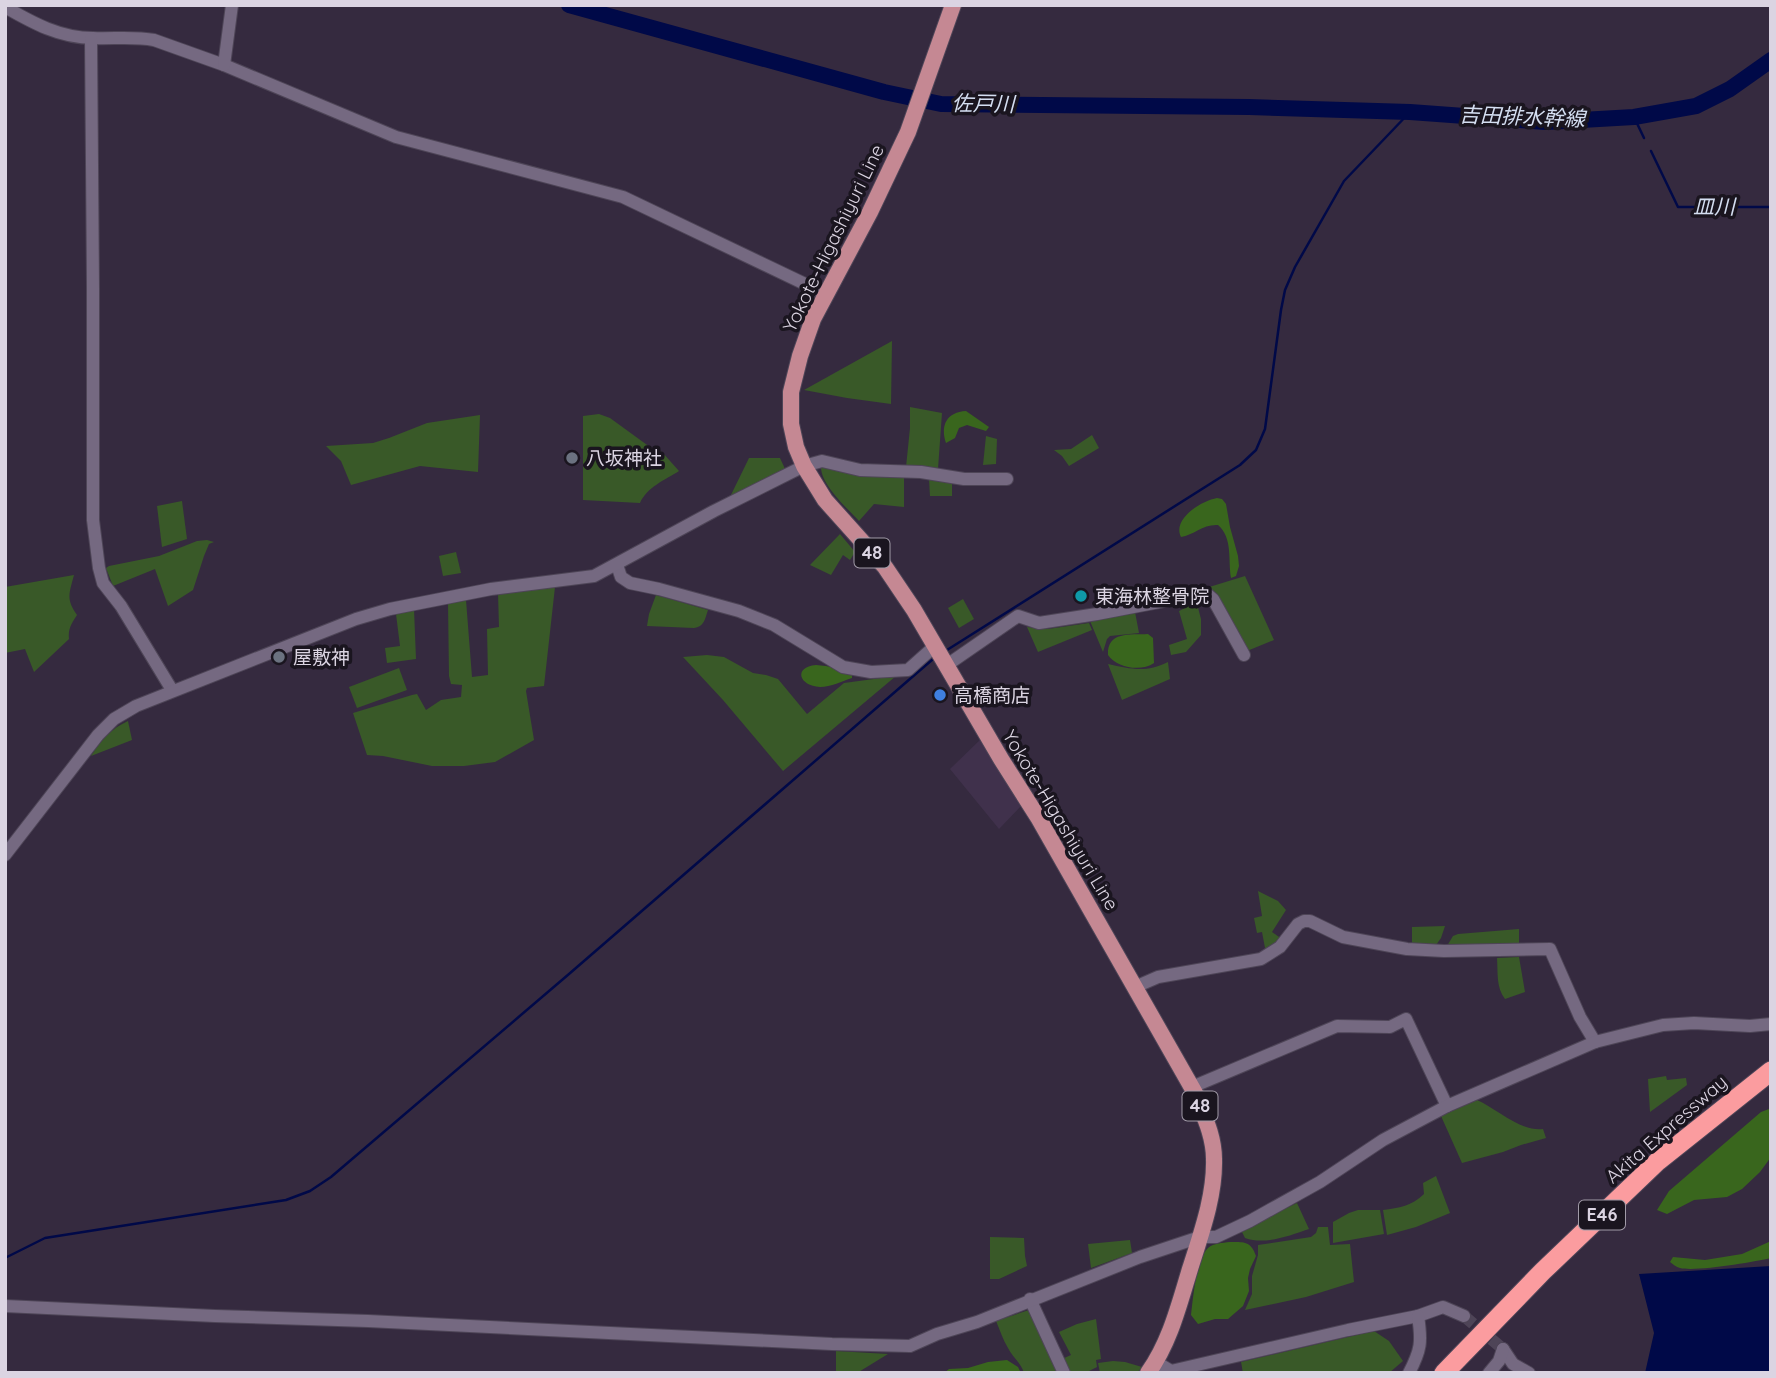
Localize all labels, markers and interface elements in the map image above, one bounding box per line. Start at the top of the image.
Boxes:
water label: 佐戸川 [951,89,1017,117]
water label: 吉田排水幹線 [1459,101,1588,131]
street label: Yokote-Higashiyuri Line [777,140,889,336]
water label: 皿川 [1693,193,1737,219]
place label: 八坂神社 [586,446,662,470]
marker: 八坂神社 [564,450,580,466]
road number: 48 [854,538,890,568]
place label: 東海林整骨院 [1095,584,1209,608]
marker: 東海林整骨院 [1073,588,1089,604]
place label: 屋敷神 [293,645,350,669]
marker: 屋敷神 [271,649,287,665]
place label: 高橋商店 [954,683,1030,707]
marker: 高橋商店 [932,687,948,703]
street label: Yokote-Higashiyuri Line [998,726,1124,914]
street label: Akita Expressway [1600,1070,1732,1188]
road number: 48 [1182,1092,1218,1120]
road number: E46 [1579,1200,1625,1230]

